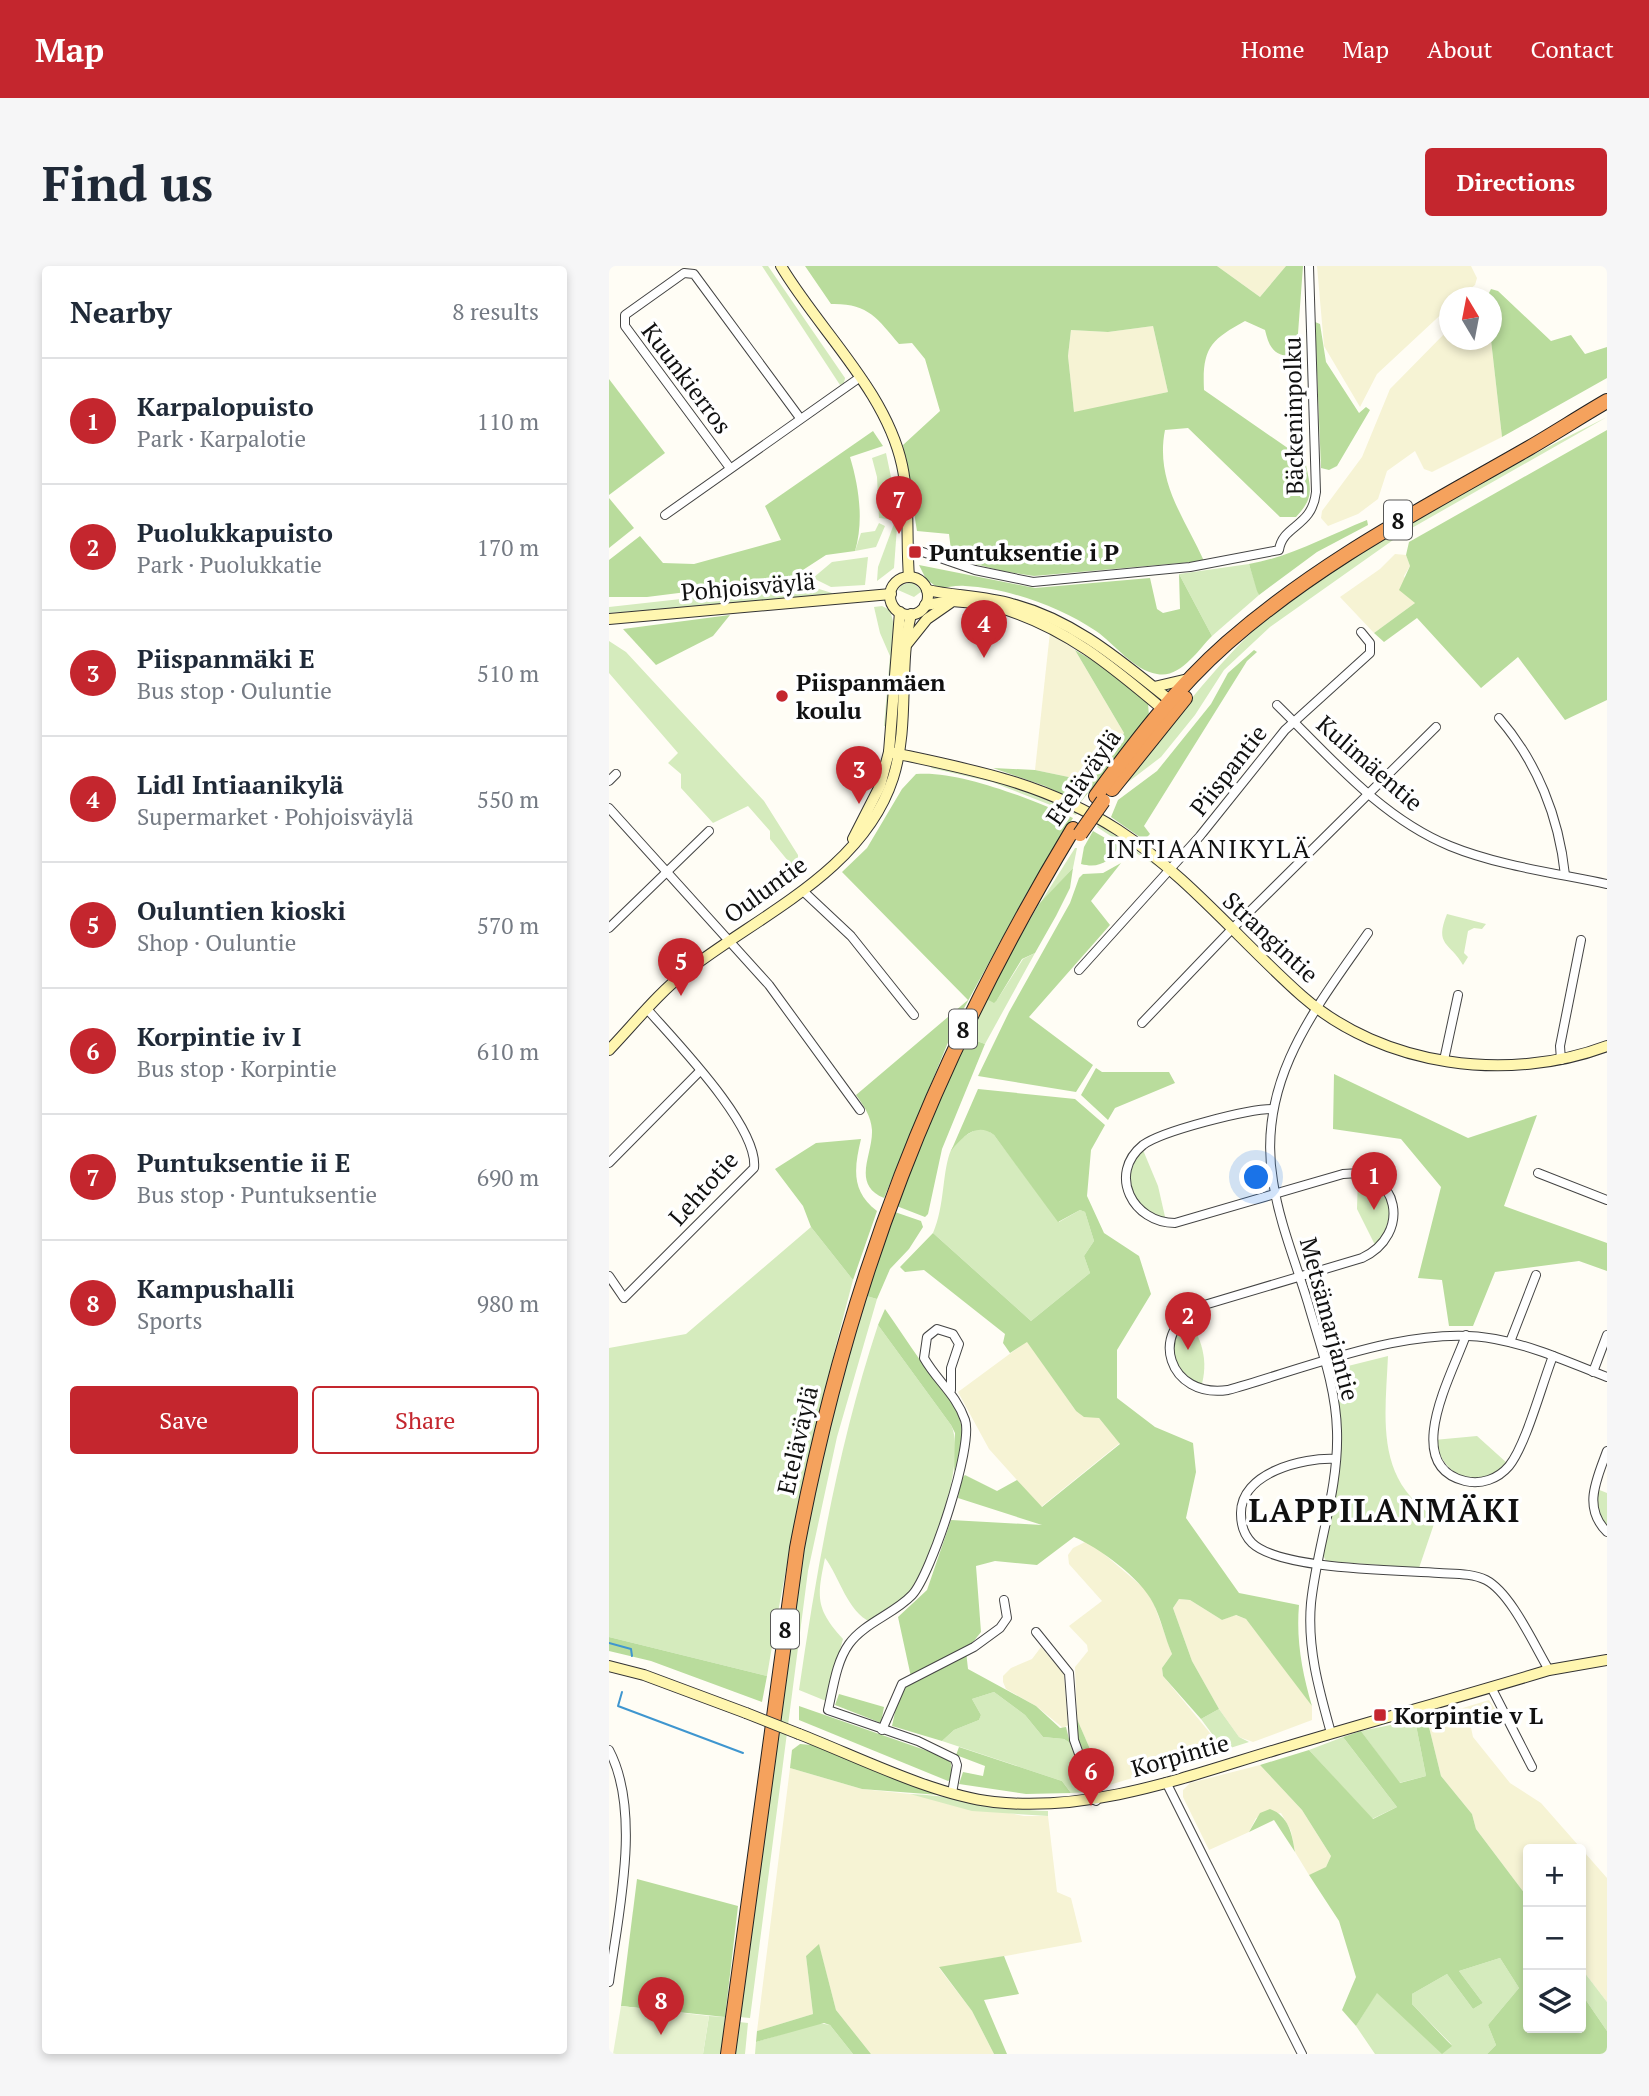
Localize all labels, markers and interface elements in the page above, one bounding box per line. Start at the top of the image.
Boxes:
text: Map [35,28,104,71]
text: Home [1241,33,1305,65]
text: Map [1343,33,1389,65]
text: About [1427,33,1493,65]
text: Contact [1531,33,1614,65]
button: Directions [1425,148,1607,216]
text: Find us [42,150,213,215]
north arrow [1439,287,1502,350]
text: Nearby [70,292,172,332]
text: 8 results [452,296,539,327]
street label: Kuunkierros [635,316,739,440]
street label: Bäckeninpolku [1276,336,1310,495]
text: Karpalopuisto [137,389,314,423]
text: 1 [87,406,100,437]
text: 110 m [477,406,539,437]
text: Park · Karpalotie [137,423,306,454]
pin: 7 [876,476,922,534]
road number: 8 [1384,500,1412,540]
text: Puolukkapuisto [137,515,333,549]
text: 2 [87,532,100,563]
text: 170 m [477,532,539,563]
place label: Puntuksentie i P [929,536,1119,568]
marker: Puntuksentie i P [907,544,923,560]
text: Park · Puolukkatie [137,549,322,580]
street label: Pohjoisväylä [680,564,816,608]
pin: 4 [961,600,1007,658]
text: Piispanmäki E [137,641,315,675]
text: 3 [87,658,100,689]
text: 510 m [477,658,539,689]
place label: Piispanmäen koulu [796,666,946,726]
text: Bus stop · Ouluntie [137,675,332,706]
marker: Piispanmäen koulu [774,688,790,704]
street label: Kulimäentie [1310,708,1430,818]
street label: Piispantie [1182,718,1274,822]
street label: Eteläväylä [1038,723,1128,831]
pin: 3 [836,746,882,804]
text: Lidl Intiaanikylä [137,767,344,801]
text: 4 [87,784,100,815]
text: 550 m [477,784,539,815]
text: Supermarket · Pohjoisväylä [137,801,414,832]
district label: INTIAANIKYLÄ [1106,831,1312,865]
street label: Ouluntie [717,848,813,930]
street label: Strangintie [1216,884,1326,990]
text: Ouluntien kioski [137,893,346,927]
text: 5 [87,910,100,941]
text: 570 m [477,910,539,941]
text: Shop · Ouluntie [137,927,296,958]
pin: 5 [658,938,704,996]
road number: 8 [949,1010,977,1048]
text: Korpintie iv I [137,1019,302,1053]
text: 6 [87,1036,100,1067]
text: 610 m [477,1036,539,1067]
text: Bus stop · Korpintie [137,1053,337,1084]
street label: Lehtotie [661,1144,745,1232]
text: Puntuksentie ii E [137,1145,351,1179]
pin: 1 [1351,1152,1397,1210]
your location [1239,1160,1273,1194]
text: 7 [87,1162,100,1193]
text: 690 m [477,1162,539,1193]
text: Bus stop · Puntuksentie [137,1179,377,1210]
street label: Metsämarjantie [1293,1234,1367,1404]
text: Kampushalli [137,1271,295,1305]
text: 8 [87,1288,100,1319]
text: 980 m [477,1288,539,1319]
pin: 2 [1165,1292,1211,1350]
text: Sports [137,1305,202,1336]
street label: Eteläväylä [769,1383,825,1497]
button: Save [70,1386,298,1454]
button: Share [312,1386,539,1454]
district label: LAPPILANMÄKI [1249,1489,1521,1531]
road number: 8 [771,1610,799,1648]
place label: Korpintie v L [1394,1699,1543,1731]
marker: Korpintie v L [1372,1707,1388,1723]
street label: Korpintie [1127,1726,1233,1784]
pin: 6 [1068,1748,1114,1806]
map controls [1523,1844,1586,2033]
button: + [1523,1844,1586,1907]
button: − [1523,1907,1586,1970]
button: layers [1523,1970,1586,2033]
pin: 8 [638,1977,684,2035]

